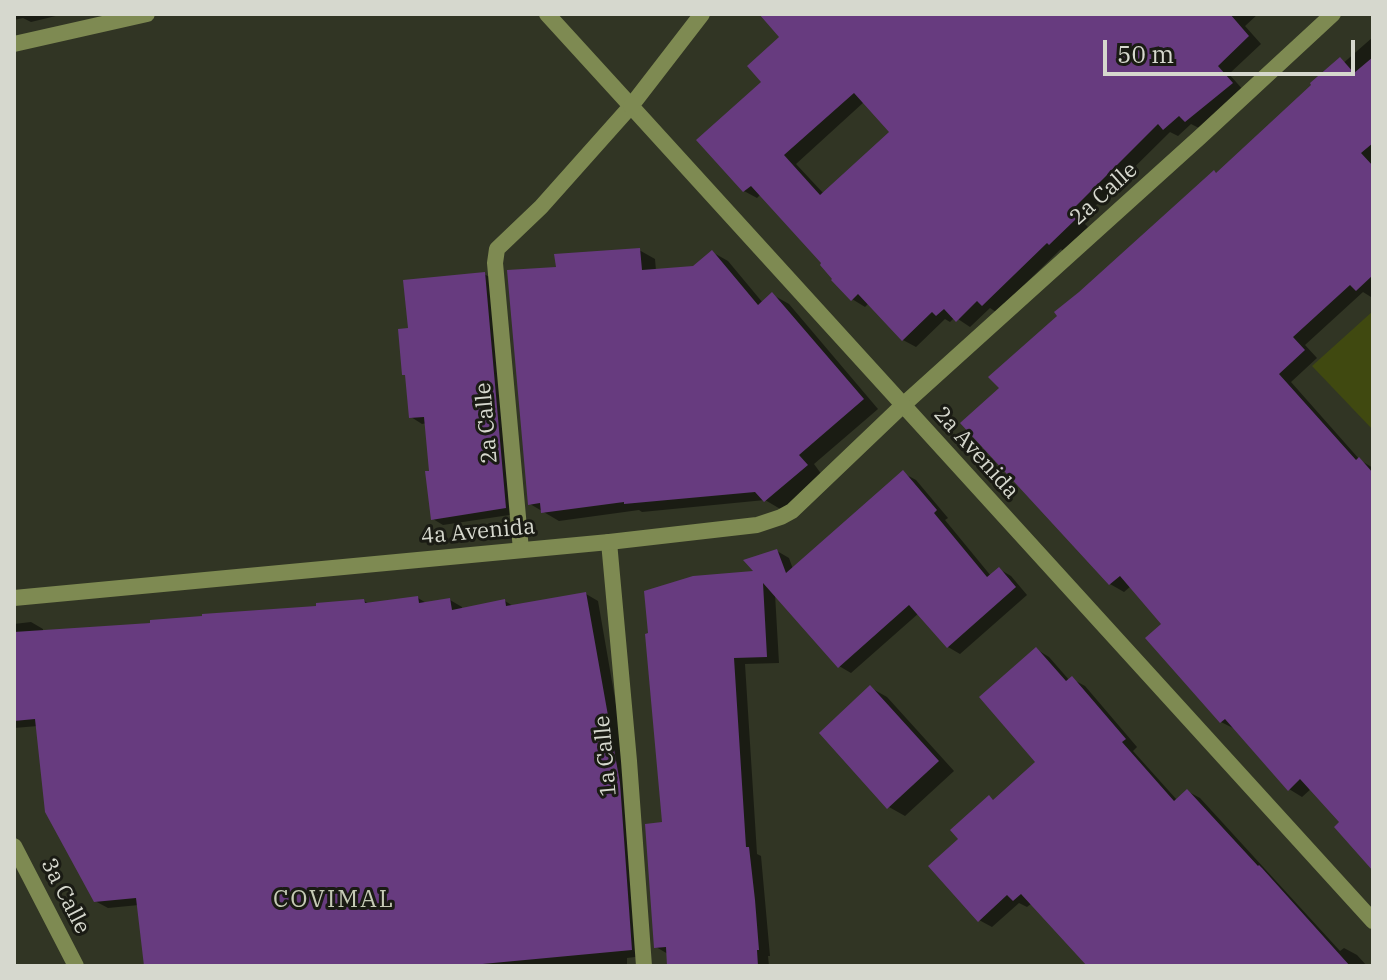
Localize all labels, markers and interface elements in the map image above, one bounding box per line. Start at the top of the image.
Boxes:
scale bar [1107,24,1359,74]
text: 50 m [1117,38,1174,70]
street label: 2a Calle [1065,157,1143,231]
street label: 2a Calle [470,381,504,465]
street label: 2a Avenida [928,402,1024,504]
street label: 4a Avenida [420,514,536,550]
street label: 1a Calle [589,714,623,798]
street label: 3a Calle [35,854,95,938]
district label: COVIMAL [273,886,395,914]

